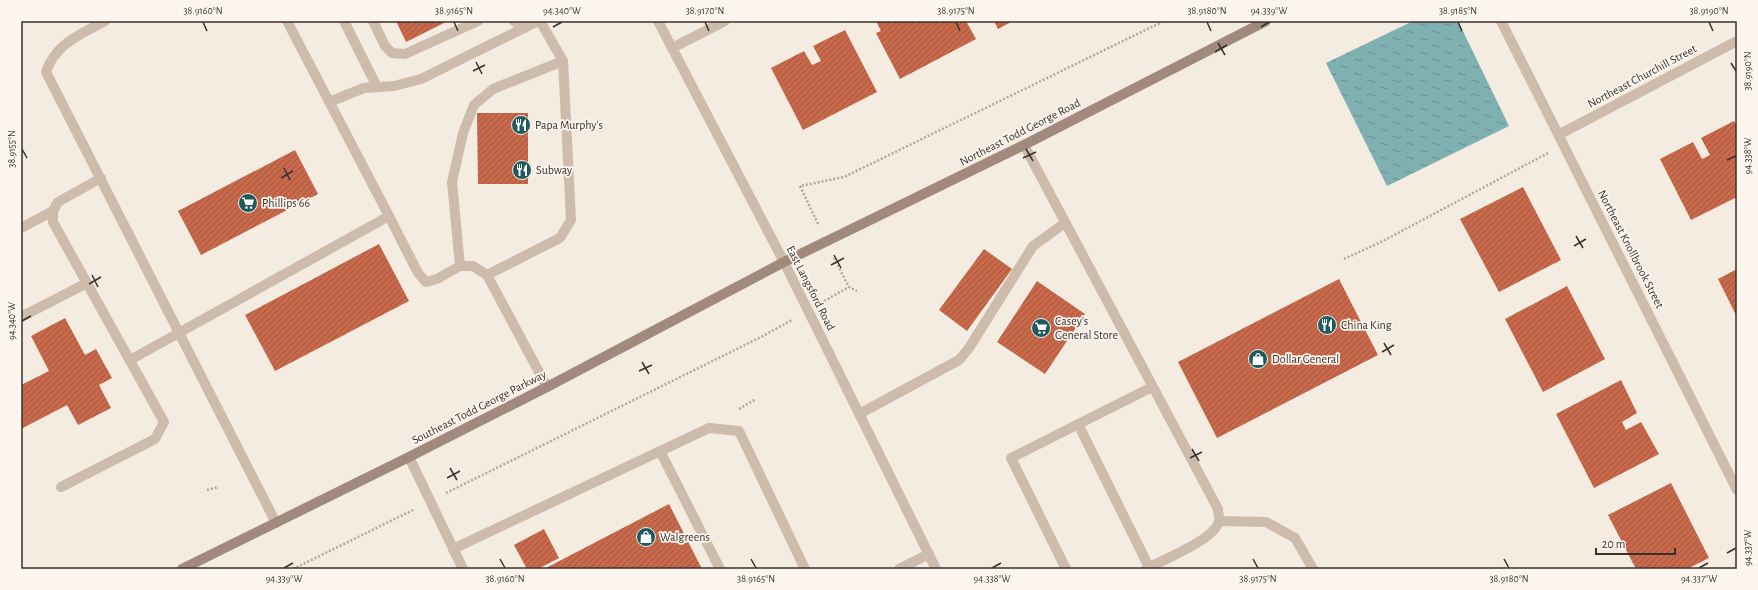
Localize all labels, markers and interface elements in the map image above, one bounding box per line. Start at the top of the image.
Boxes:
text: 38.9160°N [183,6,223,16]
text: 38.9165°N [435,6,473,16]
text: 94.340°W [543,6,581,16]
text: 38.9170°N [686,6,724,16]
text: 38.9175°N [937,6,975,16]
text: 38.9180°N [1187,6,1227,16]
text: 94.339°W [1251,6,1287,16]
text: 38.9185°N [1439,6,1477,16]
text: 38.9190°N [1689,6,1729,16]
street label: Northeast Churchill Street [1586,42,1699,110]
text: 38.9190°N [1743,51,1753,91]
street label: Northeast Todd George Road [958,96,1082,168]
restaurant icon: Papa Murphy's [510,114,532,136]
place label: Papa Murphy's [535,119,603,132]
text: 38.9155°N [7,130,17,168]
text: 94.338°W [1743,138,1753,174]
restaurant icon: Subway [511,159,533,181]
place label: Subway [536,164,572,177]
street label: Northeast Knollbrook Street [1596,188,1666,310]
supermarket icon: Phillips 66 [237,192,259,214]
place label: Phillips 66 [262,197,310,209]
street label: East Langsford Road [784,244,838,332]
text: 94.340°W [7,302,17,340]
restaurant icon: China King [1316,314,1338,336]
place label: Casey's General Store [1055,315,1118,341]
supermarket icon: Casey's General Store [1030,317,1052,339]
place label: China King [1341,319,1392,331]
shop icon: Dollar General [1247,348,1269,370]
place label: Dollar General [1272,353,1339,365]
street label: Southeast Todd George Parkway [410,368,548,447]
shop icon: Walgreens [635,526,657,548]
scale bar [1596,530,1675,556]
text: 94.337°W [1743,530,1753,566]
place label: Walgreens [660,531,710,543]
text: 20 m [1602,538,1625,550]
text: 94.339°W [266,574,302,584]
text: 38.9160°N [485,574,525,584]
text: 38.9165°N [737,574,775,584]
text: 94.338°W [974,574,1010,584]
text: 38.9175°N [1239,574,1277,584]
text: 38.9180°N [1489,574,1529,584]
text: 94.337°W [1681,574,1717,584]

